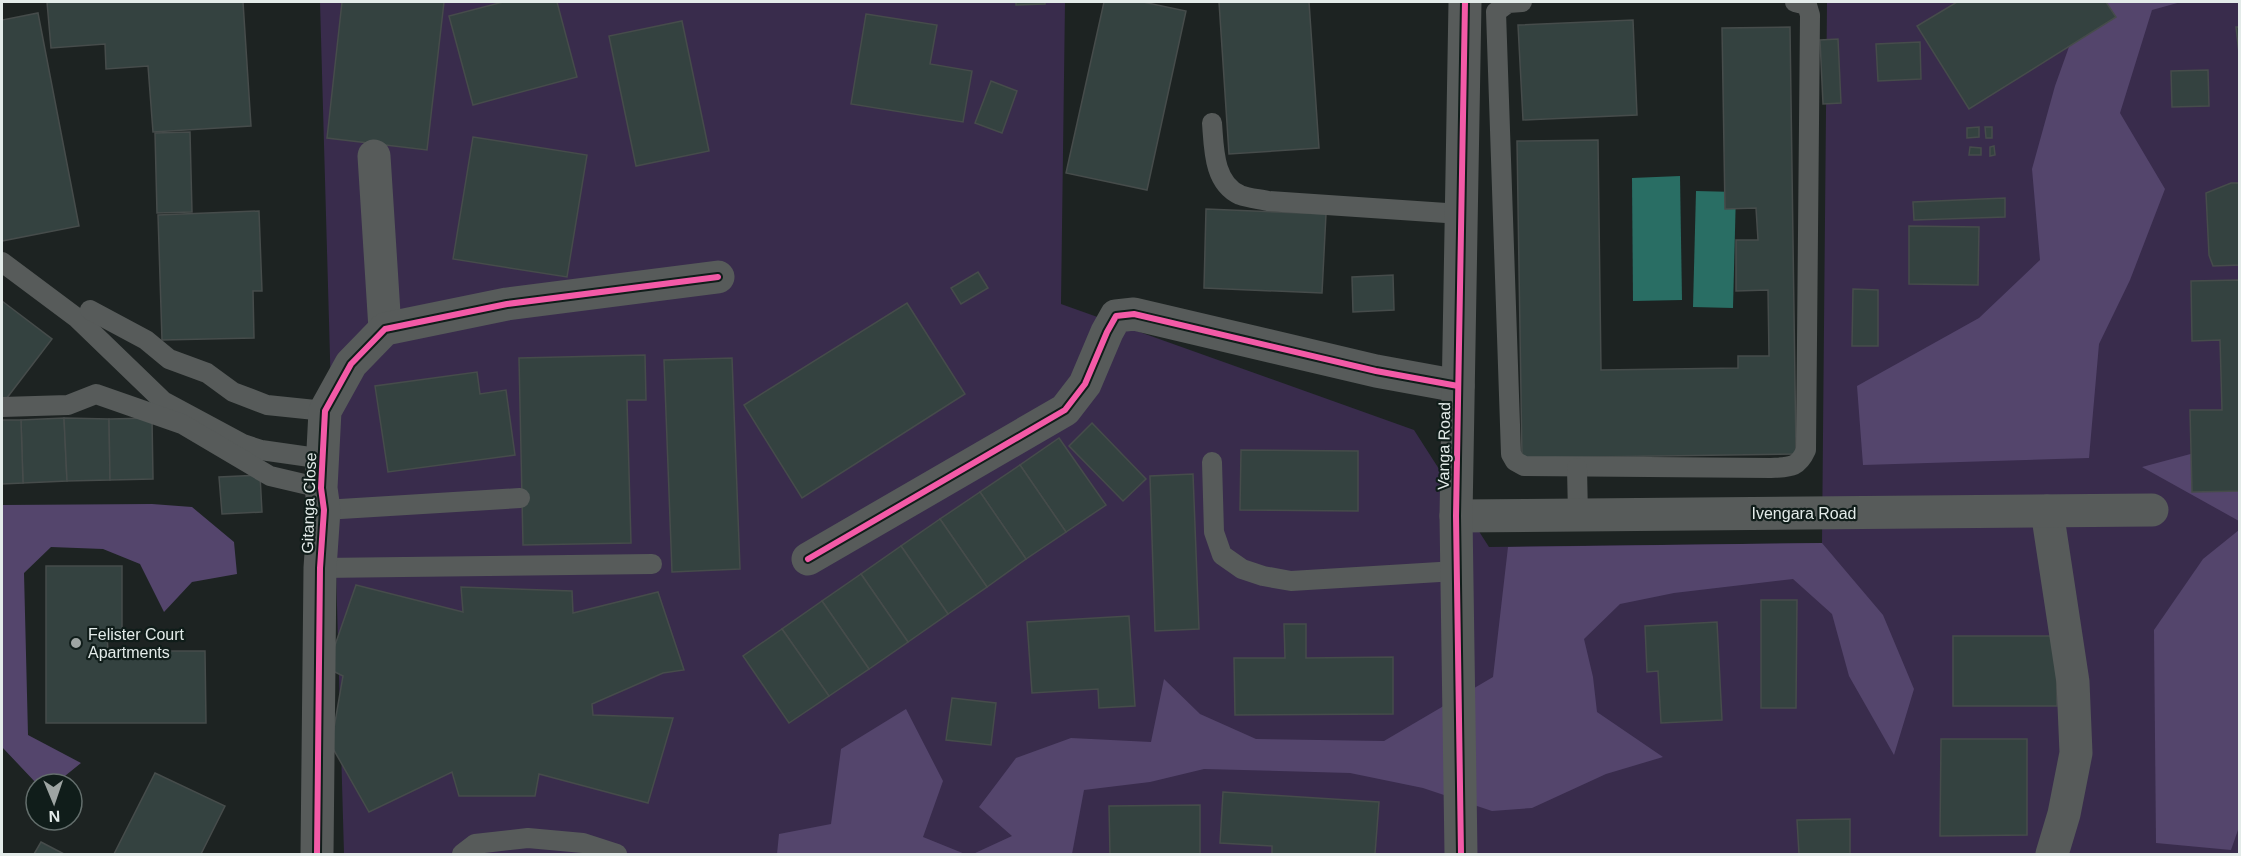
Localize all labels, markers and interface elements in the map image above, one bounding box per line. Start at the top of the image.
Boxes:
street label: Vanga Road [1435,402,1453,490]
street label: Gitanga Close [299,452,319,554]
street label: Ivengara Road [1752,505,1856,522]
place label: Felister Court Apartments [88,626,185,661]
marker: Felister Court Apartments [69,636,83,650]
north arrow [24,772,84,832]
text: N [48,808,61,825]

